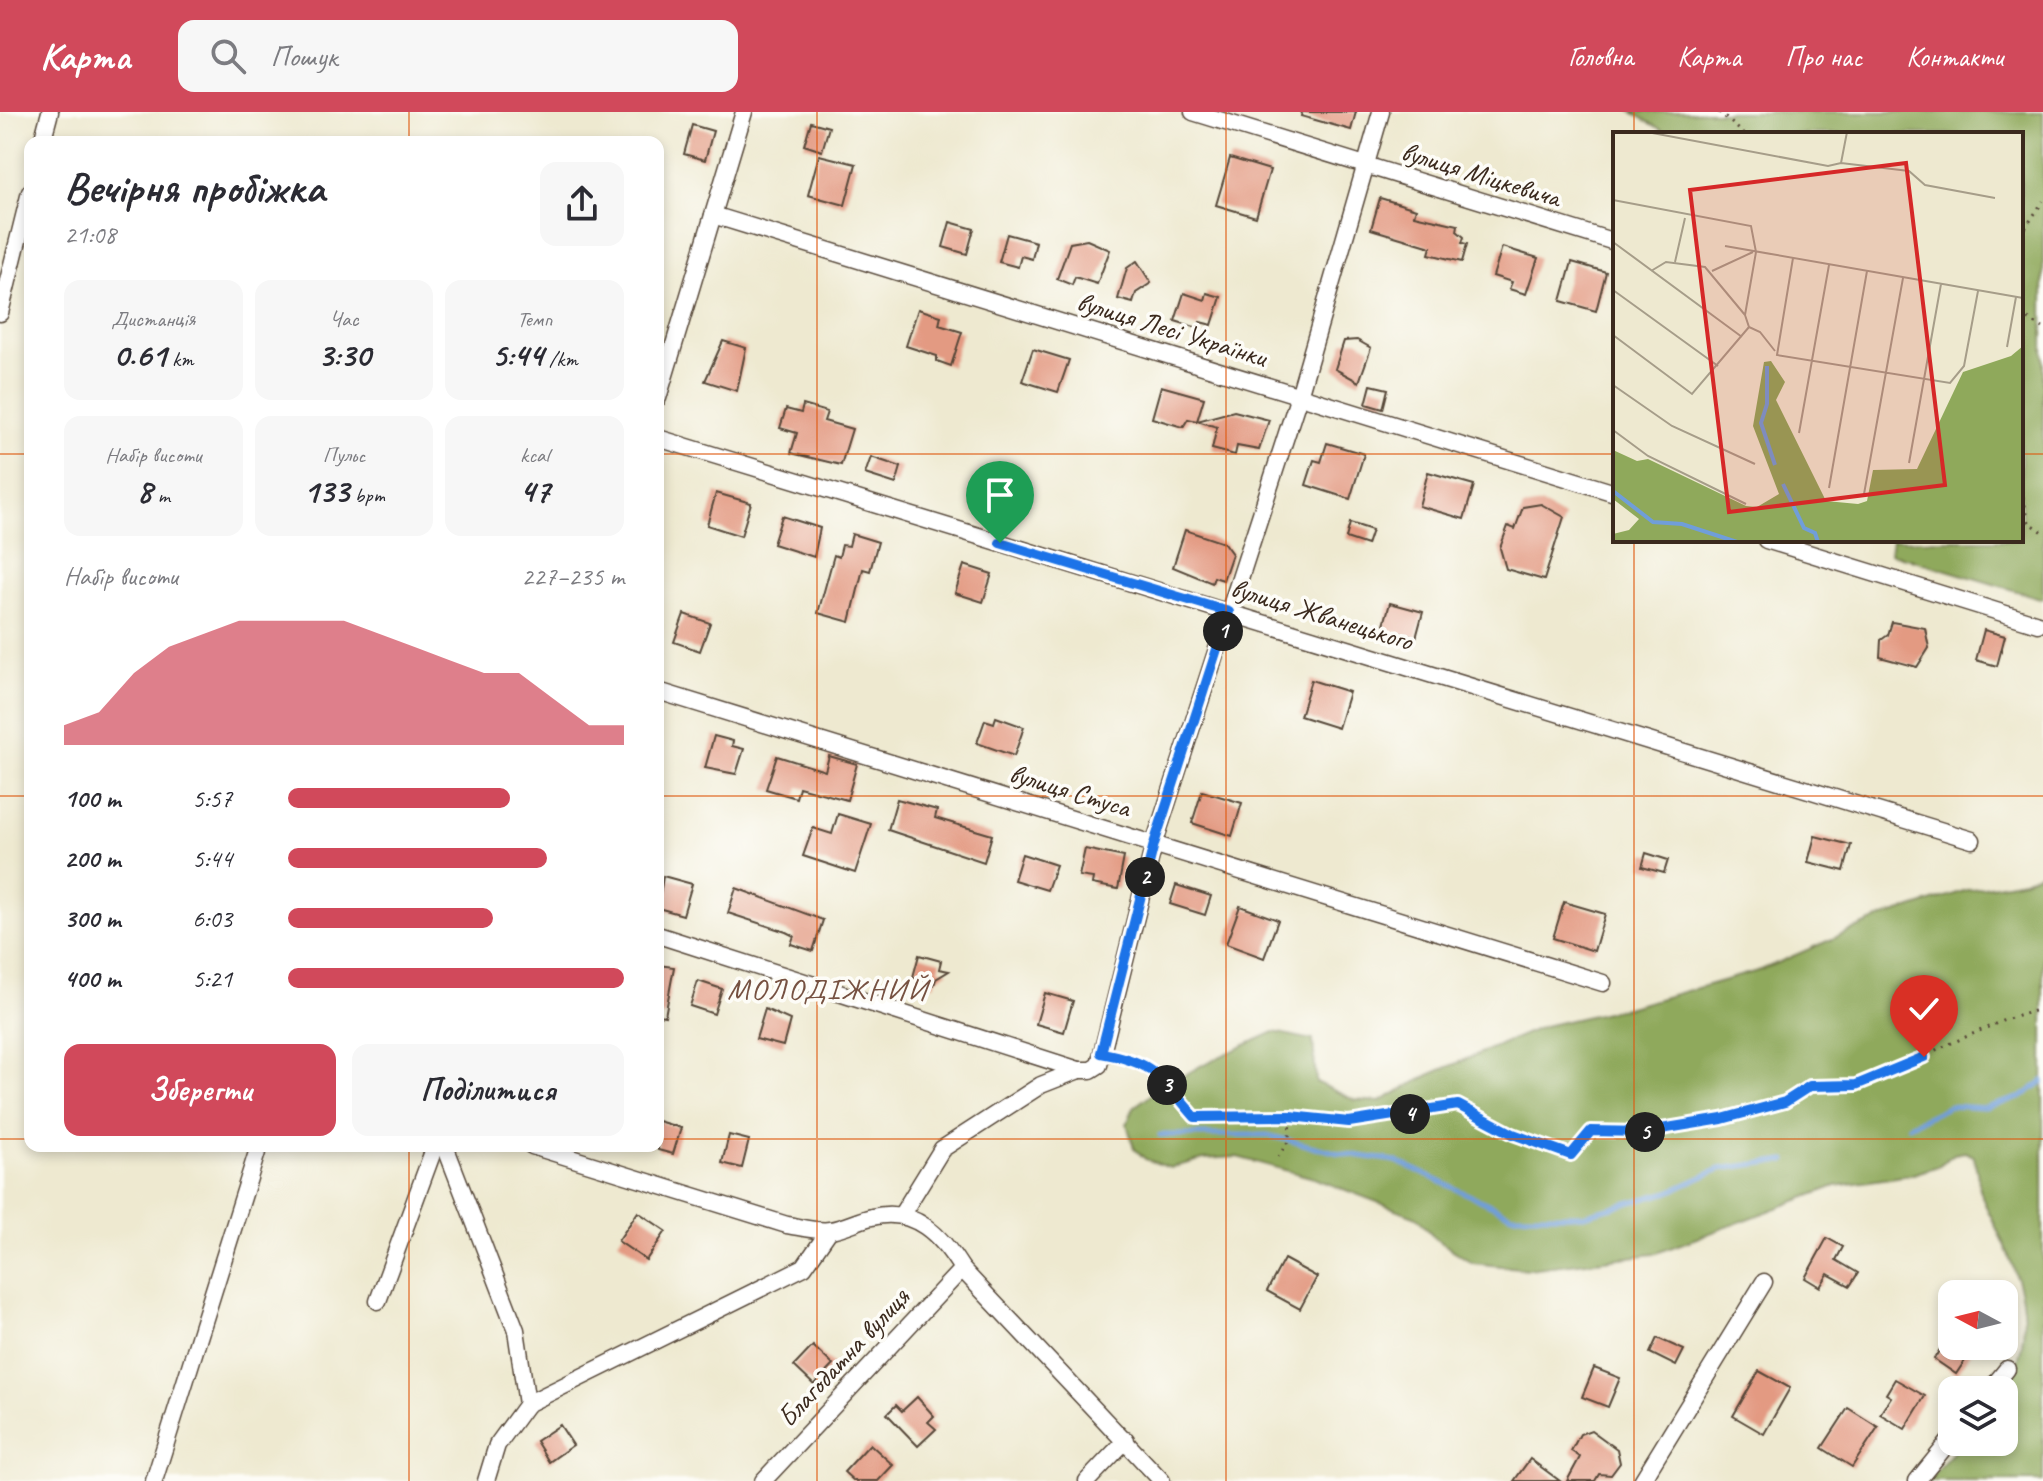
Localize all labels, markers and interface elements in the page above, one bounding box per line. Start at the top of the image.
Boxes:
search box [178,20,738,92]
text: Карта [40,33,130,80]
icon: search [206,34,250,78]
text: Пошук [270,37,337,75]
text: Головна [1568,39,1633,74]
text: Карта [1677,39,1741,74]
text: Про нас [1785,39,1862,74]
text: Контакти [1906,39,2003,74]
inset map [1613,132,2023,542]
street label: вулиця Міцкевича [1397,133,1567,216]
text: Вечірня пробіжка [64,160,324,215]
button: share [540,162,624,246]
text: 21:08 [64,218,116,251]
street label: вулиця Лесі Українки [1073,284,1273,375]
text: Дистанція [111,305,195,333]
text: Час [330,305,358,333]
text: Темп [517,305,552,333]
text: 0.61 [113,333,167,376]
text: 3:30 [318,333,370,376]
text: 5:44 [492,333,544,376]
text: km [167,345,193,373]
text: /km [544,345,578,373]
text: Набір висоти [105,441,201,469]
text: Пульс [323,441,365,469]
text: kcal [520,441,549,469]
pin [966,461,1034,543]
text: 8 [137,469,152,512]
text: 133 [303,469,349,512]
text: 47 [519,469,550,512]
icon: arrive [978,473,1022,517]
text: m [152,481,170,509]
text: bpm [349,481,385,509]
text: Набір висоти [64,560,177,593]
text: 227–235 m [521,560,624,593]
street label: вулиця Жванецького [1227,570,1419,659]
pin: 1 [1203,611,1243,651]
text: 1 [1218,617,1228,645]
street label: вулиця Стуса [1005,755,1136,825]
text: 100 m [64,782,120,815]
text: 5:57 [192,782,232,815]
text: 200 m [64,842,120,875]
text: 5:44 [192,842,232,875]
pin: 2 [1125,857,1165,897]
text: 2 [1140,863,1150,891]
text: 300 m [64,902,120,935]
text: 6:03 [192,902,232,935]
text: 400 m [64,962,120,995]
text: 5:21 [192,962,232,995]
district label: МОЛОДІЖНИЙ [727,970,932,1008]
pin [1890,975,1958,1057]
icon: check [1902,987,1946,1031]
button: Зберегти [64,1044,336,1136]
button: Поділитися [352,1044,624,1136]
pin: 3 [1147,1065,1187,1105]
text: 3 [1162,1071,1172,1099]
pin: 4 [1390,1094,1430,1134]
text: 4 [1405,1100,1415,1128]
pin: 5 [1625,1112,1665,1152]
text: 5 [1640,1118,1650,1146]
street label: Благодатна вулиця [769,1279,917,1434]
north arrow [1938,1280,2018,1360]
map controls [1938,1280,2018,1456]
button: layers [1938,1376,2018,1456]

